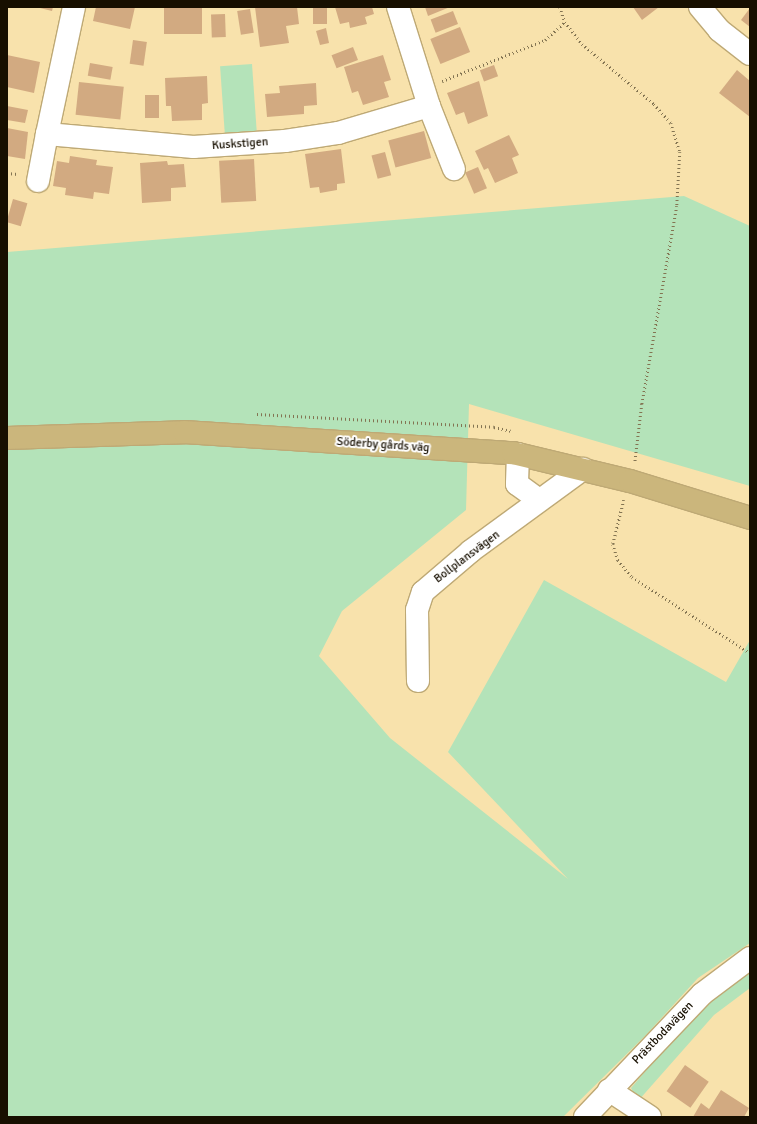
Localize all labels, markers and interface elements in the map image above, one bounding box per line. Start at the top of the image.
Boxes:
street label: Kuskstigen [211,135,269,153]
street label: Söderby gårds väg [336,435,430,455]
street label: Bollplansvägen [431,528,503,586]
street label: Prästbodavägen [629,999,697,1067]

